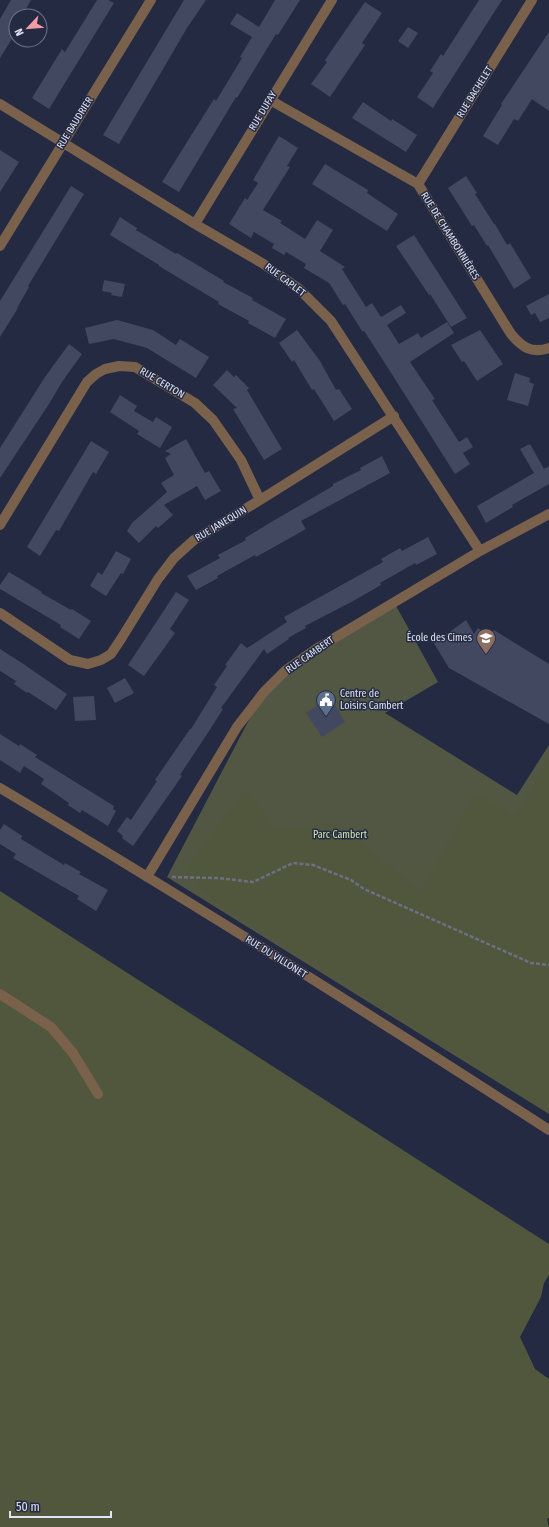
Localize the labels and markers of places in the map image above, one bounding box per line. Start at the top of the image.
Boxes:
school or university icon: École des Cimes [475,627,497,655]
place label: École des Cimes [407,630,472,644]
place label: Centre de Loisirs Cambert [340,688,404,712]
public building icon: Centre de Loisirs Cambert [315,689,337,717]

